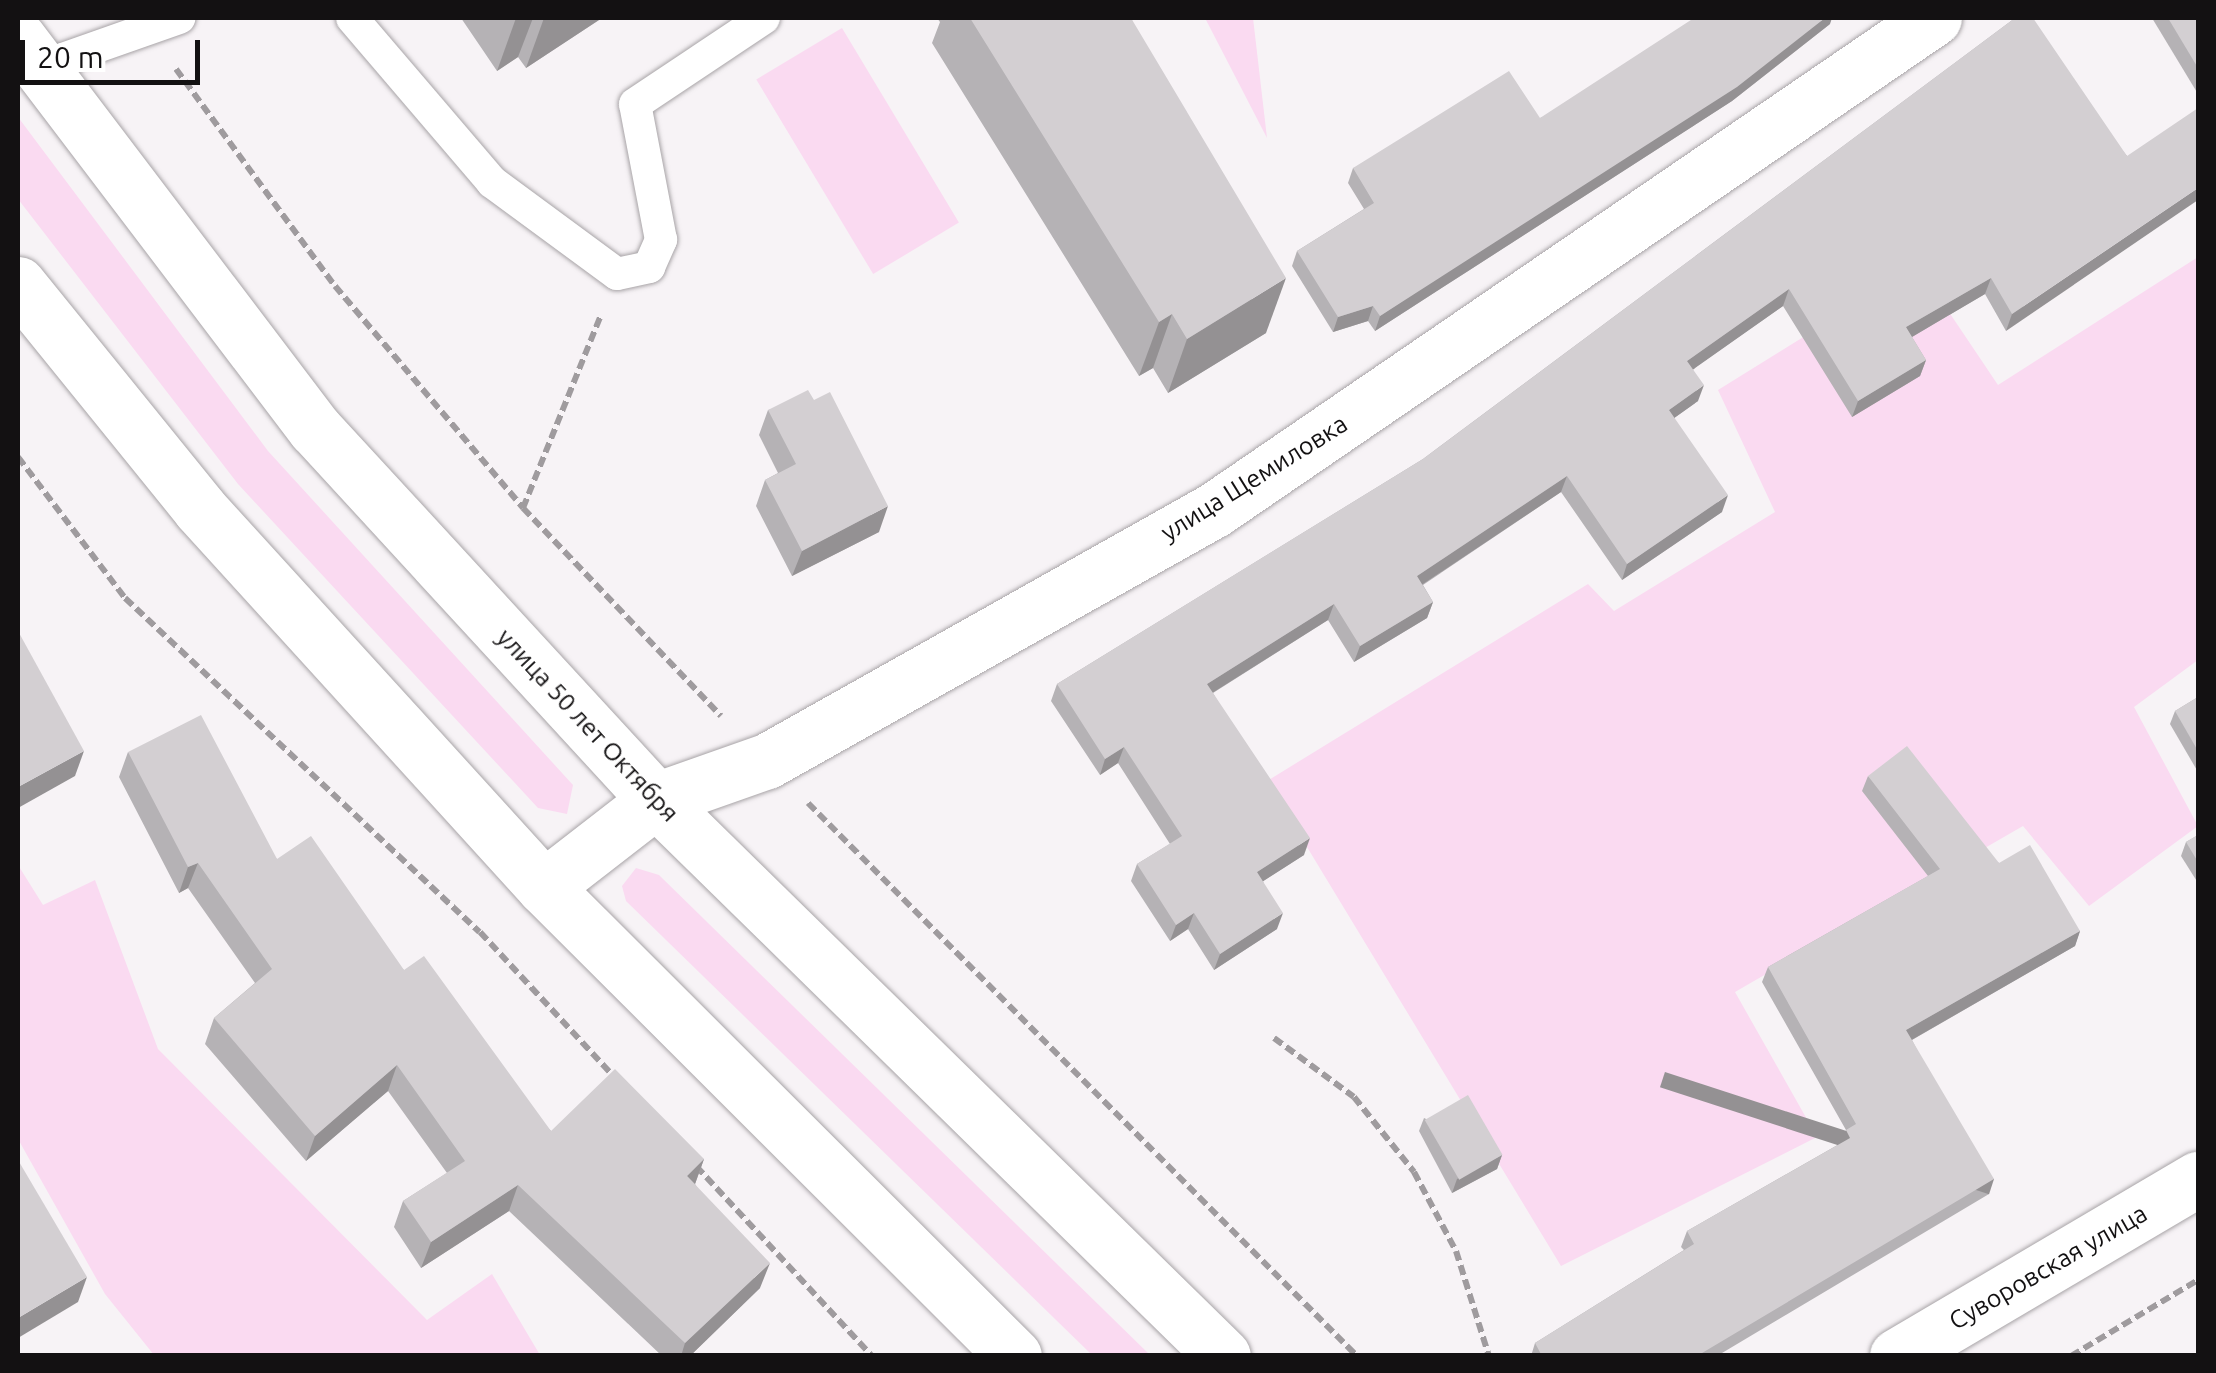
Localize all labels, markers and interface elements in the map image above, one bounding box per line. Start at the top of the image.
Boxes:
scale bar [25,20,205,82]
text: 20 m [37,40,104,74]
street label: улица Щемиловка [1155,408,1353,548]
street label: улица 50 лет Октября [491,622,685,828]
street label: Суворовская улица [1944,1198,2152,1336]

